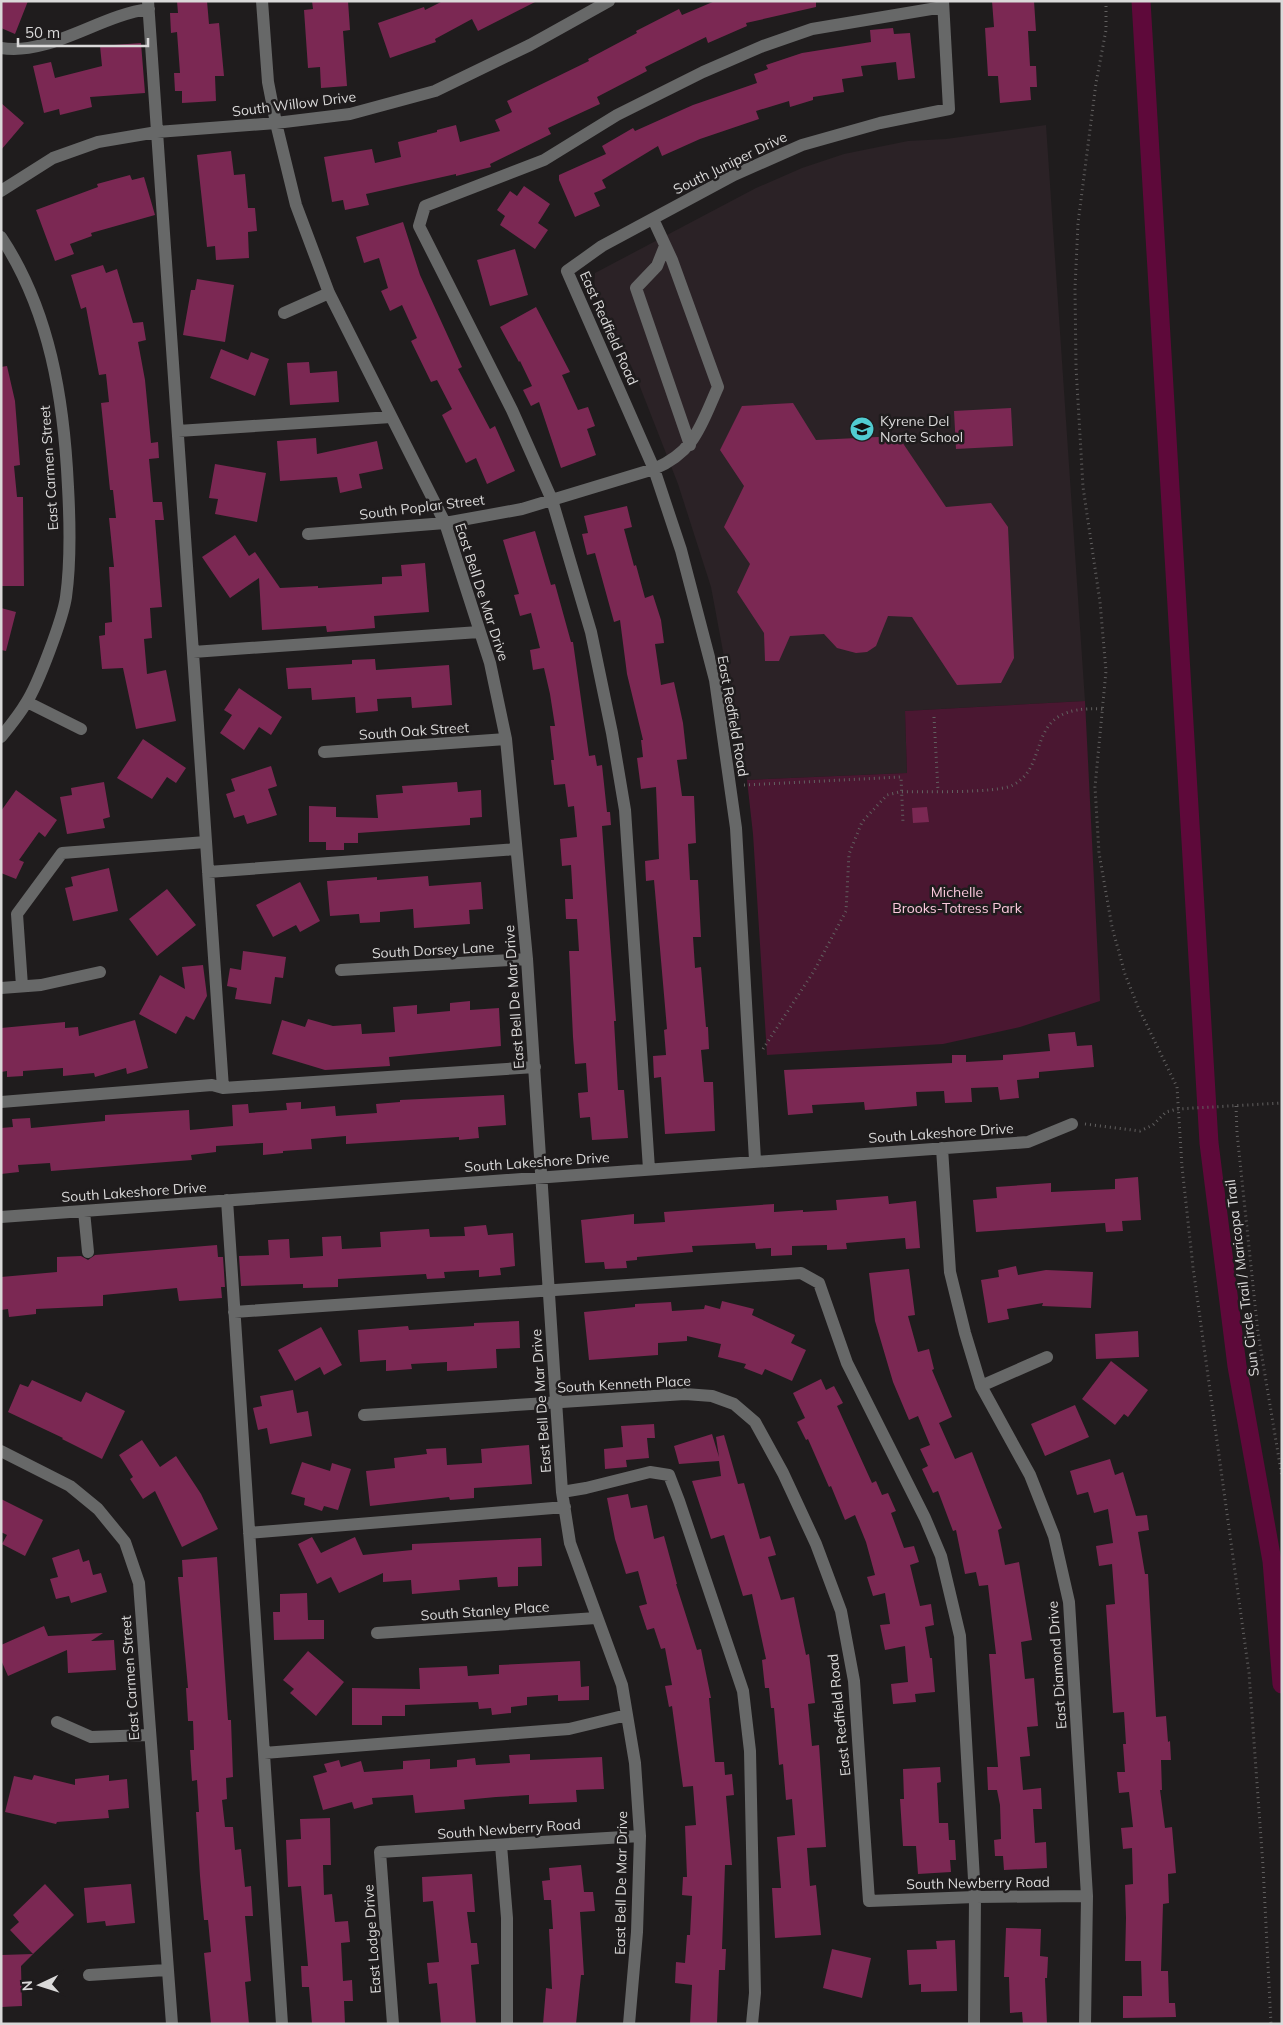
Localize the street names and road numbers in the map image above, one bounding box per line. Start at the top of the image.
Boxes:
street label: South Willow Drive [231,87,357,121]
street label: South Juniper Drive [670,128,790,198]
street label: East Redfield Road [576,268,642,388]
street label: East Carmen Street [36,405,62,531]
street label: South Poplar Street [358,490,486,524]
street label: East Bell De Mar Drive [451,521,513,663]
street label: East Redfield Road [713,654,753,778]
street label: South Oak Street [358,718,470,744]
street label: East Bell De Mar Drive [500,924,528,1070]
street label: South Dorsey Lane [371,938,495,962]
street label: South Lakeshore Drive [868,1119,1014,1147]
street label: South Lakeshore Drive [464,1148,610,1176]
street label: South Lakeshore Drive [61,1178,207,1206]
street label: Sun Circle Trail / Maricopa Trail [1221,1178,1263,1378]
street label: East Bell De Mar Drive [527,1328,555,1474]
street label: South Kenneth Place [557,1372,691,1396]
street label: South Stanley Place [420,1598,550,1624]
street label: East Diamond Drive [1044,1600,1070,1730]
street label: East Carmen Street [117,1615,143,1741]
street label: East Redfield Road [824,1653,854,1777]
street label: East Bell De Mar Drive [611,1811,631,1955]
street label: South Newberry Road [437,1815,581,1843]
street label: South Newberry Road [906,1873,1050,1893]
street label: East Lodge Drive [359,1884,385,1994]

